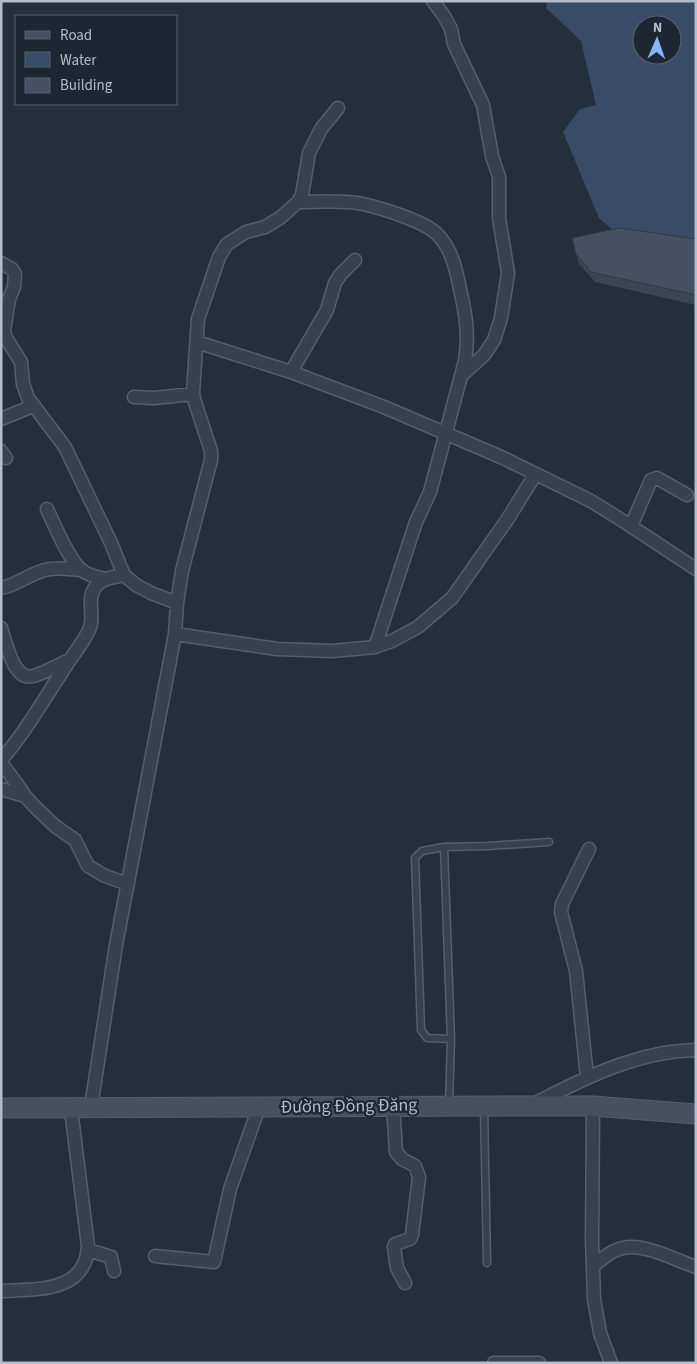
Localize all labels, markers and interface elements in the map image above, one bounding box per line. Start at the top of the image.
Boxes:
legend [15,15,178,105]
north arrow [632,15,682,65]
text: N [652,18,662,38]
text: Road [60,25,92,46]
text: Water [60,50,97,71]
text: Building [60,75,113,96]
street label: Đường Đồng Đăng [280,1092,418,1120]

